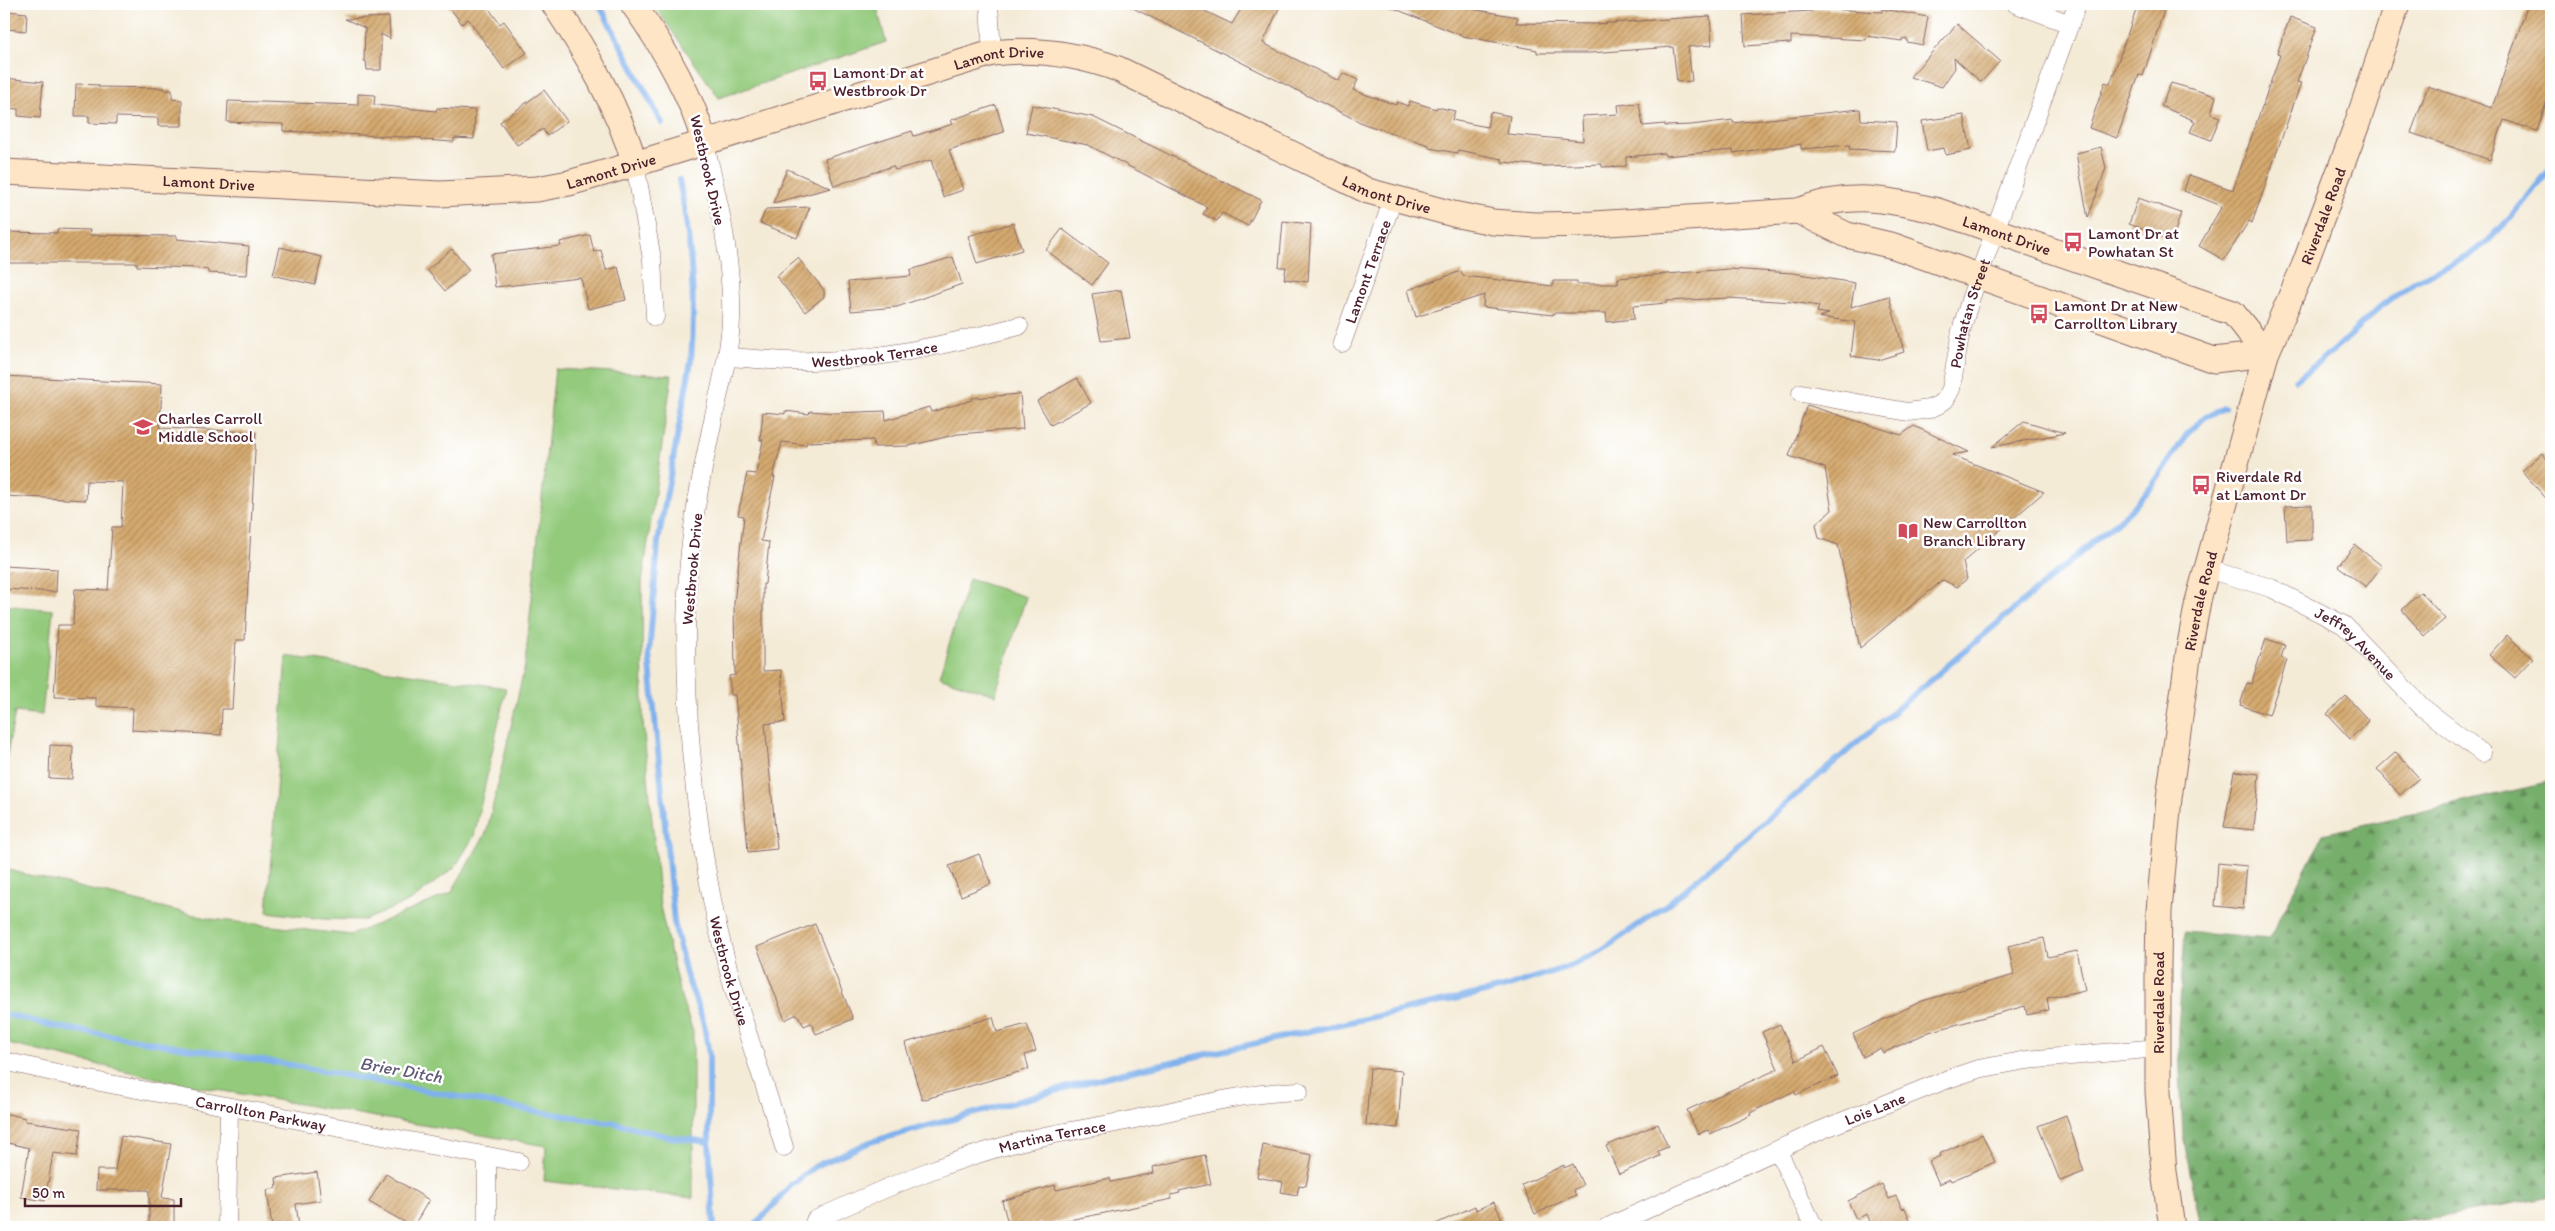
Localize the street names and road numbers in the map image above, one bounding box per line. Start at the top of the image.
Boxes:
street label: Lamont Drive [951,42,1045,74]
street label: Westbrook Drive [686,113,730,227]
street label: Lamont Drive [564,149,658,193]
street label: Riverdale Road [2296,164,2350,267]
street label: Lamont Drive [1339,170,1433,217]
street label: Lamont Drive [162,171,255,194]
street label: Lamont Drive [1960,211,2054,259]
street label: Lamont Terrace [1340,217,1394,326]
street label: Powhatan Street [1945,256,1994,370]
street label: Westbrook Terrace [811,336,940,371]
street label: Westbrook Drive [678,512,706,626]
street label: Riverdale Road [2180,548,2221,652]
street label: Jeffrey Avenue [2312,602,2400,684]
street label: Westbrook Drive [706,914,754,1028]
street label: Riverdale Road [2148,951,2168,1054]
street label: Lois Lane [1842,1088,1908,1129]
street label: Carrollton Parkway [194,1091,328,1135]
street label: Martina Terrace [996,1116,1107,1157]

